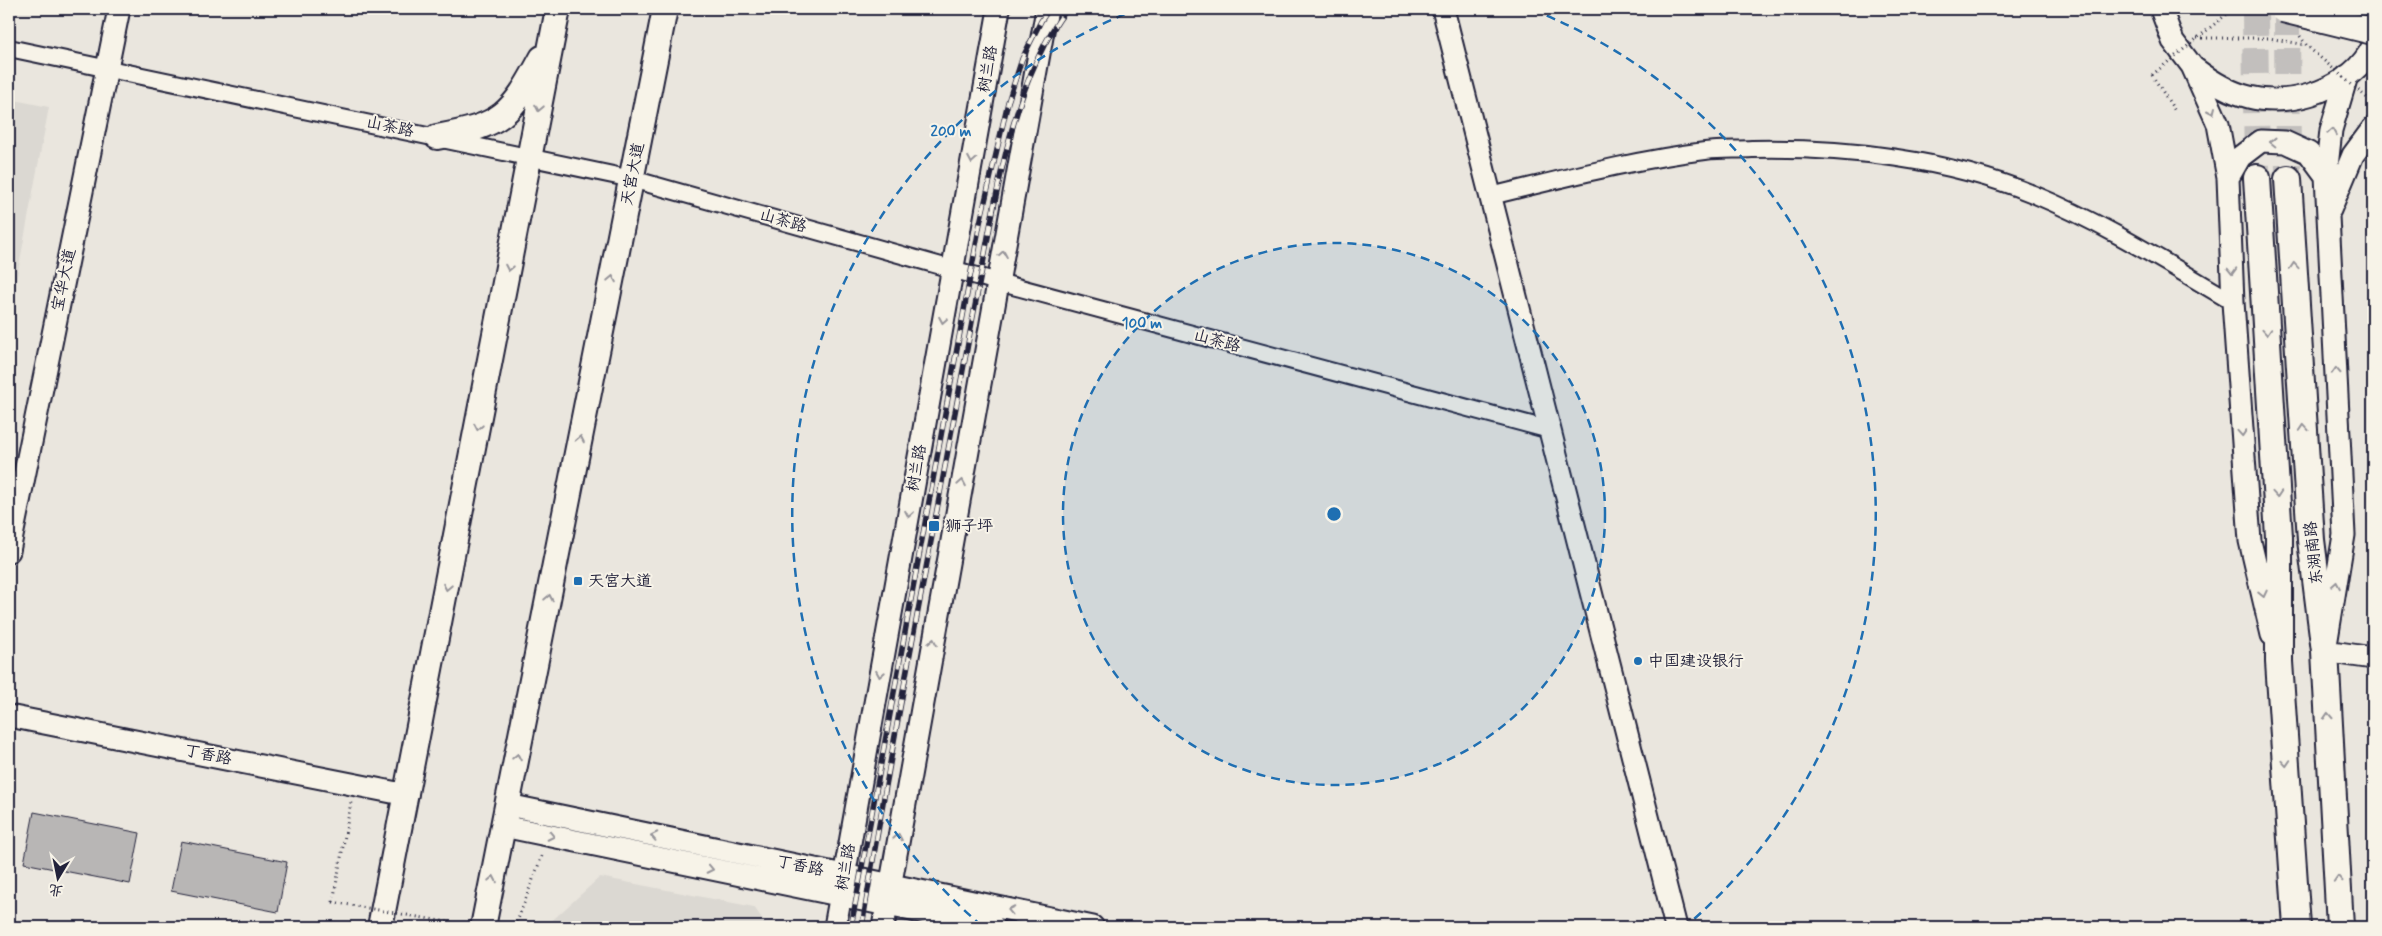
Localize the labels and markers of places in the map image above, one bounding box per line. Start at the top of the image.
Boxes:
centre of rings [1325,505,1343,523]
place label: 狮子坪 [945,516,993,537]
marker: 狮子坪 [927,519,941,533]
place label: 天宫大道 [588,571,652,592]
marker: 天宫大道 [572,575,584,587]
place label: 中国建设银行 [1648,651,1744,672]
marker: 中国建设银行 [1632,655,1644,667]

